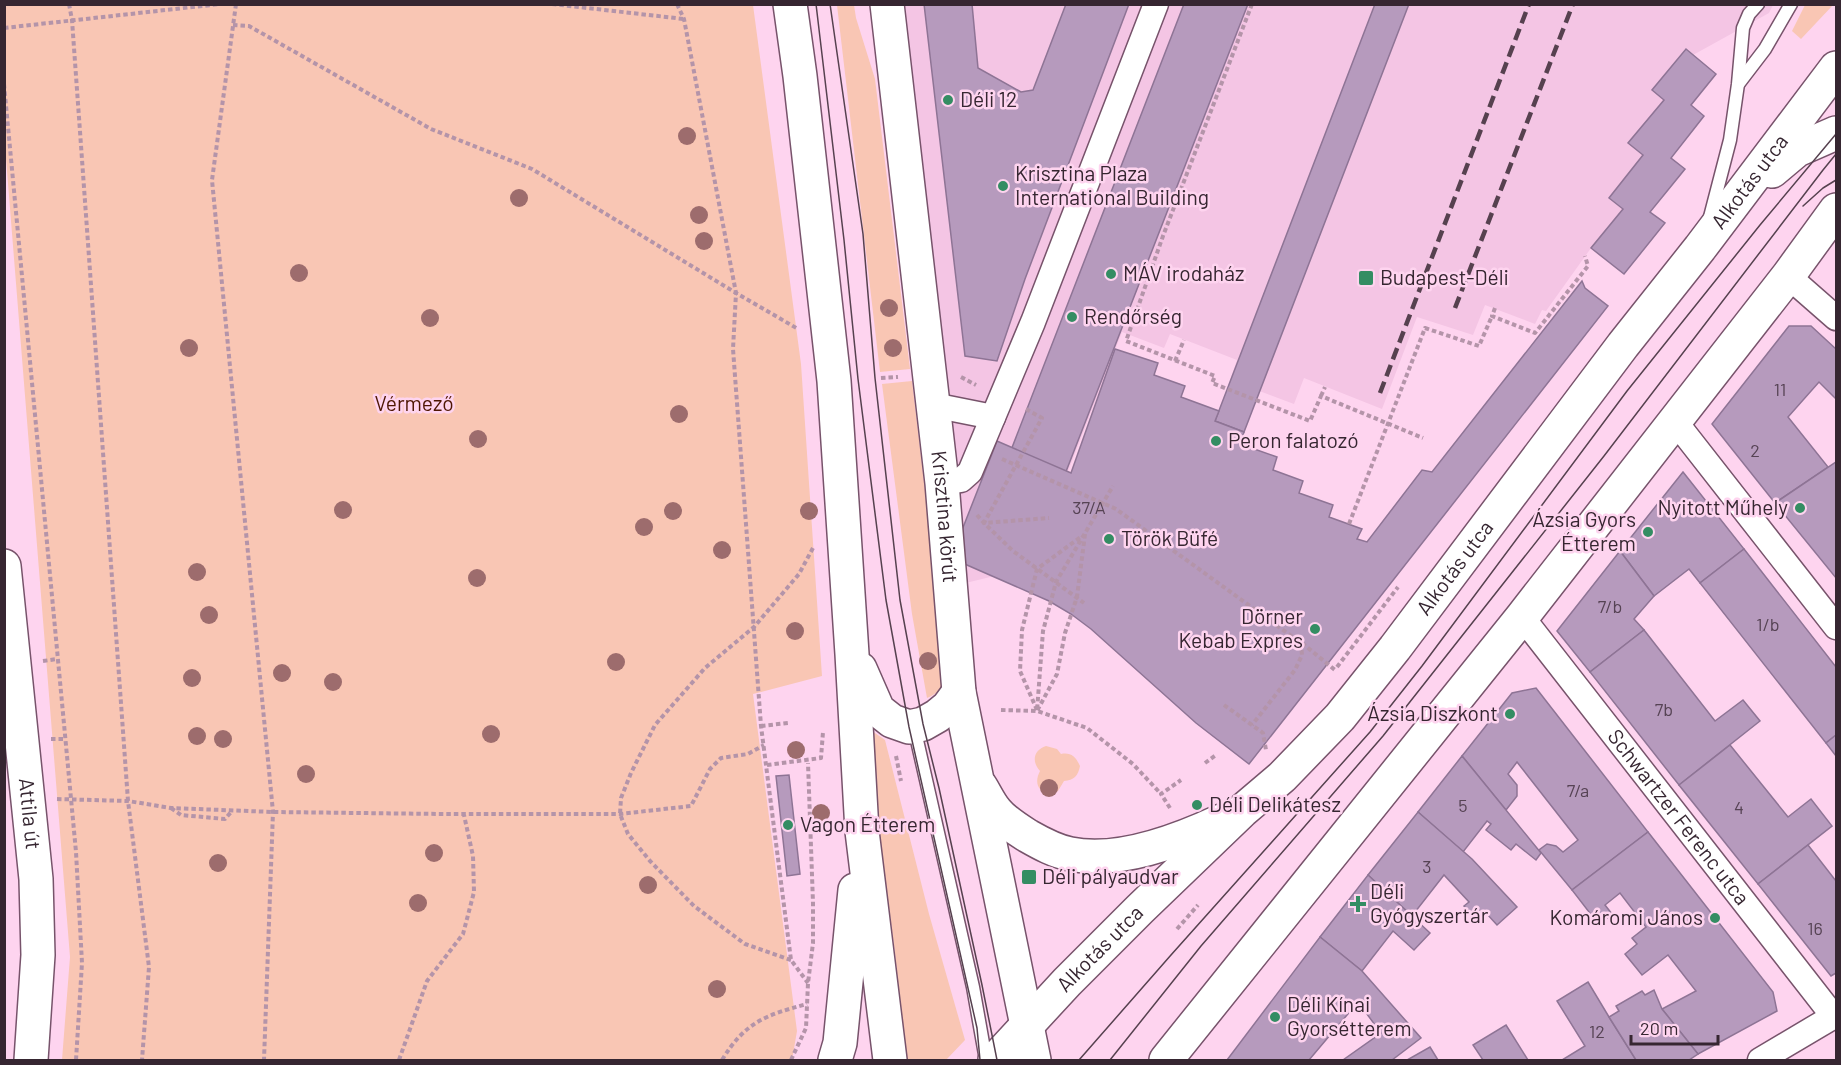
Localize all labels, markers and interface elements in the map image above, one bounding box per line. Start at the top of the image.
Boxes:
place label: Déli 12 [960,86,1017,111]
marker: Déli 12 [941,93,955,107]
street label: Alkotás utca [1705,129,1793,233]
place label: Krisztina Plaza International Building [1015,160,1209,209]
marker: Krisztina Plaza International Building [996,179,1010,193]
place label: MÁV irodaház [1123,260,1244,285]
place label: Budapest-Déli [1380,264,1509,289]
marker: MÁV irodaház [1104,267,1118,281]
marker: Budapest-Déli [1357,269,1375,287]
place label: Rendőrség [1084,303,1182,328]
marker: Rendőrség [1065,310,1079,324]
house number: 11 [1774,378,1786,400]
park label: Vérmező [374,390,454,415]
place label: Peron falatozó [1228,427,1358,452]
marker: Peron falatozó [1209,434,1223,448]
house number: 2 [1750,439,1760,461]
street label: Krisztina körút [927,449,964,584]
place label: Nyitott Műhely [1657,494,1788,519]
house number: 37/A [1072,496,1106,518]
marker: Nyitott Műhely [1793,501,1807,515]
place label: Ázsia Gyors Étterem [1532,506,1636,555]
street label: Alkotás utca [1410,515,1498,619]
place label: Török Büfé [1121,525,1218,550]
marker: Ázsia Gyors Étterem [1641,525,1655,539]
marker: Török Büfé [1102,532,1116,546]
house number: 7/b [1598,595,1622,617]
place label: Dörner Kebab Expres [1178,603,1303,652]
house number: 1/b [1756,613,1780,635]
marker: Dörner Kebab Expres [1308,622,1322,636]
house number: 7b [1655,698,1673,720]
place label: Ázsia Diszkont [1367,700,1498,725]
marker: Ázsia Diszkont [1503,707,1517,721]
street label: Schwartzer Ferenc utca [1603,724,1756,909]
street label: Attila út [15,777,47,851]
house number: 7/a [1567,779,1589,801]
place label: Déli Delikátesz [1209,791,1341,816]
house number: 5 [1458,794,1468,816]
house number: 4 [1734,796,1744,818]
marker: Déli Delikátesz [1190,798,1204,812]
place label: Vagon Étterem [800,811,935,836]
marker: Vagon Étterem [781,818,795,832]
house number: 3 [1422,855,1432,877]
place label: Déli pályaudvar [1042,863,1179,888]
marker: Déli pályaudvar [1020,868,1038,886]
place label: Déli Gyógyszertár [1370,878,1489,927]
marker: Déli Gyógyszertár [1351,897,1365,911]
street label: Alkotás utca [1051,899,1148,996]
place label: Komáromi János [1550,904,1703,929]
marker: Komáromi János [1708,911,1722,925]
house number: 16 [1807,917,1823,939]
place label: Déli Kínai Gyorsétterem [1287,991,1412,1040]
scale bar [1631,1008,1718,1046]
marker: Déli Kínai Gyorsétterem [1268,1010,1282,1024]
text: 20 m [1640,1017,1678,1039]
house number: 12 [1589,1020,1605,1042]

